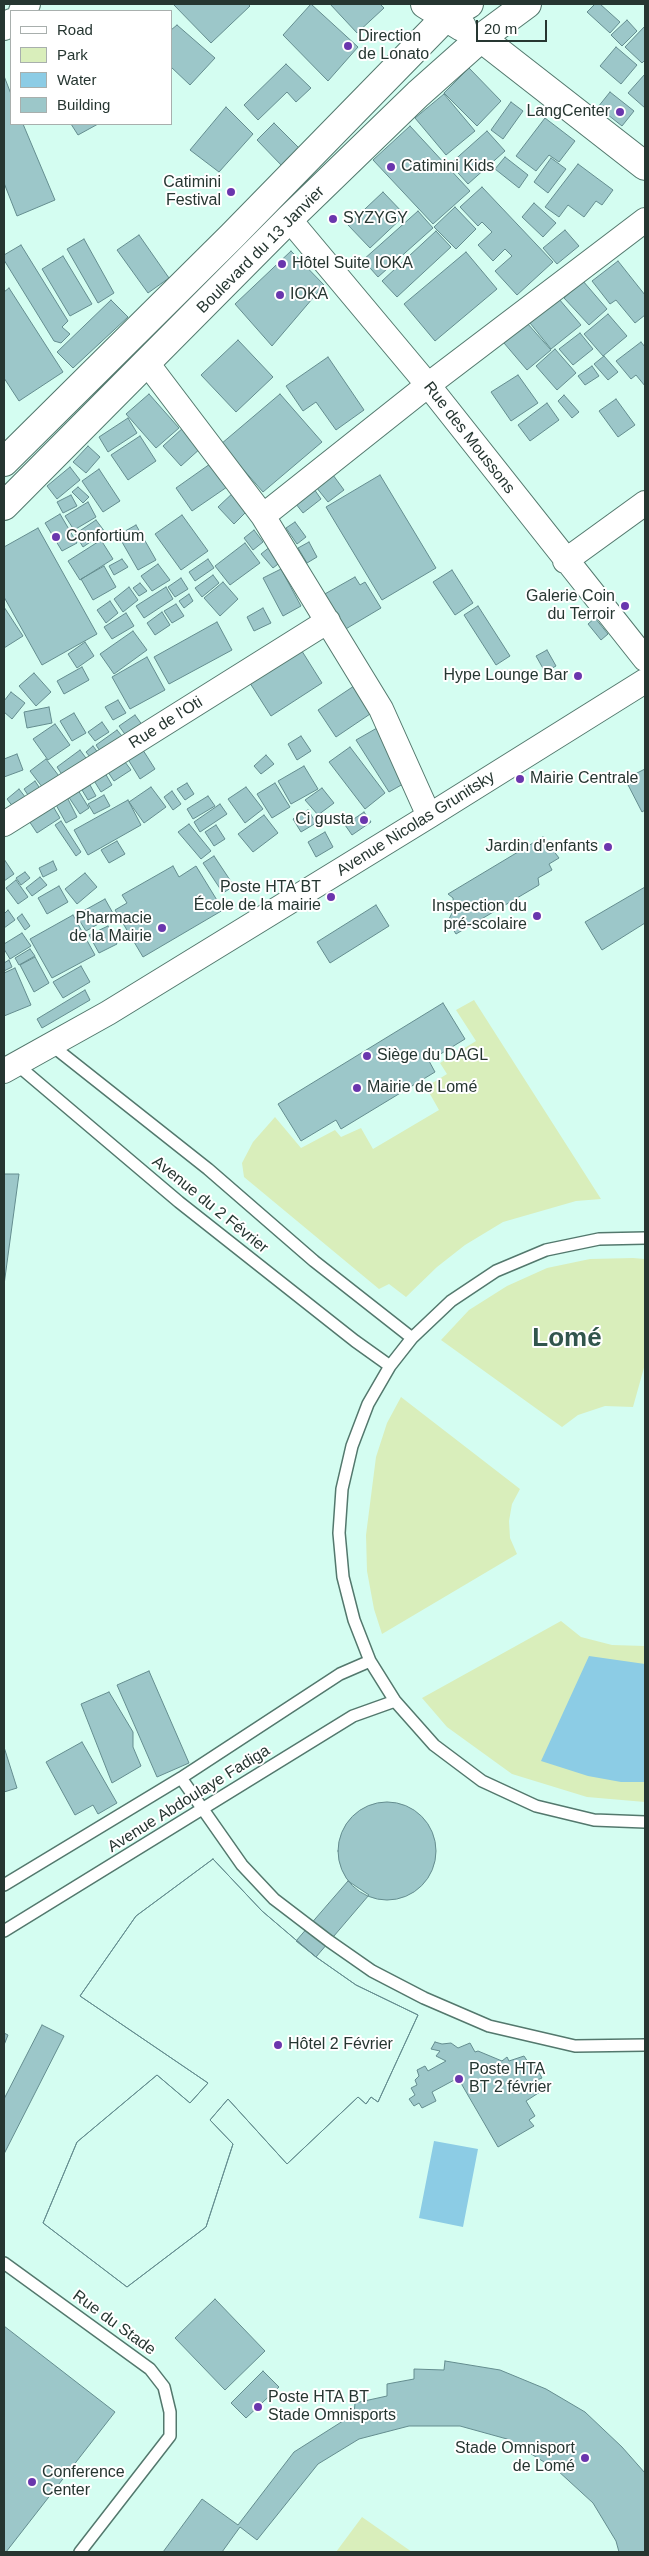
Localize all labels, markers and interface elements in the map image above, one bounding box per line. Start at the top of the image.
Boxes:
legend [10,10,172,125]
scale bar [479,10,550,42]
text: 20 m [484,20,517,37]
text: Road [57,21,93,38]
place label: Direction de Lonato [358,27,429,65]
marker: Direction de Lonato [342,40,354,52]
text: Park [57,46,88,63]
text: Water [57,71,96,88]
text: Building [57,96,110,113]
place label: LangCenter [526,102,610,122]
marker: LangCenter [614,106,626,118]
place label: Catimini Kids [401,157,494,177]
marker: Catimini Kids [385,161,397,173]
place label: Catimini Festival [163,173,221,211]
street label: Boulevard du 13 Janvier [193,182,329,318]
marker: Catimini Festival [225,186,237,198]
place label: SYZYGY [343,209,408,229]
marker: SYZYGY [327,213,339,225]
place label: Hôtel Suite IOKA [292,254,413,274]
marker: Hôtel Suite IOKA [276,258,288,270]
place label: IOKA [290,285,328,305]
marker: IOKA [274,289,286,301]
street label: Rue des Moussons [419,378,519,498]
place label: Confortium [66,527,144,547]
marker: Confortium [50,531,62,543]
place label: Galerie Coin du Terroir [526,587,615,625]
marker: Galerie Coin du Terroir [619,600,631,612]
place label: Hype Lounge Bar [443,666,568,686]
marker: Hype Lounge Bar [572,670,584,682]
street label: Rue de l'Oti [126,693,206,753]
street label: Avenue Nicolas Grunitsky [333,767,499,881]
place label: Mairie Centrale [530,769,638,789]
marker: Mairie Centrale [514,773,526,785]
place label: Ci gusta [295,810,354,830]
marker: Ci gusta [358,814,370,826]
place label: Jardin d'enfants [486,837,598,857]
marker: Jardin d'enfants [602,841,614,853]
place label: Poste HTA BT École de la mairie [194,878,321,916]
marker: Poste HTA BT École de la mairie [325,891,337,903]
place label: Inspection du pré-scolaire [432,897,527,935]
place label: Pharmacie de la Mairie [69,909,152,947]
marker: Inspection du pré-scolaire [531,910,543,922]
marker: Pharmacie de la Mairie [156,922,168,934]
place label: Siège du DAGL [377,1046,488,1066]
marker: Siège du DAGL [361,1050,373,1062]
place label: Mairie de Lomé [367,1078,477,1098]
marker: Mairie de Lomé [351,1082,363,1094]
street label: Avenue du 2 Février [148,1152,272,1258]
district label: Lomé [532,1323,602,1355]
street label: Avenue Abdoulaye Fadiga [104,1741,274,1857]
place label: Hôtel 2 Février [288,2035,393,2055]
marker: Hôtel 2 Février [272,2039,284,2051]
place label: Poste HTA BT 2 février [469,2060,552,2098]
marker: Poste HTA BT 2 février [453,2073,465,2085]
street label: Rue du Stade [69,2286,159,2360]
place label: Poste HTA BT Stade Omnisports [268,2388,396,2426]
marker: Poste HTA BT Stade Omnisports [252,2401,264,2413]
place label: Stade Omnisport de Lomé [455,2439,575,2477]
marker: Stade Omnisport de Lomé [579,2452,591,2464]
place label: Conference Center [42,2463,125,2501]
marker: Conference Center [26,2476,38,2488]

